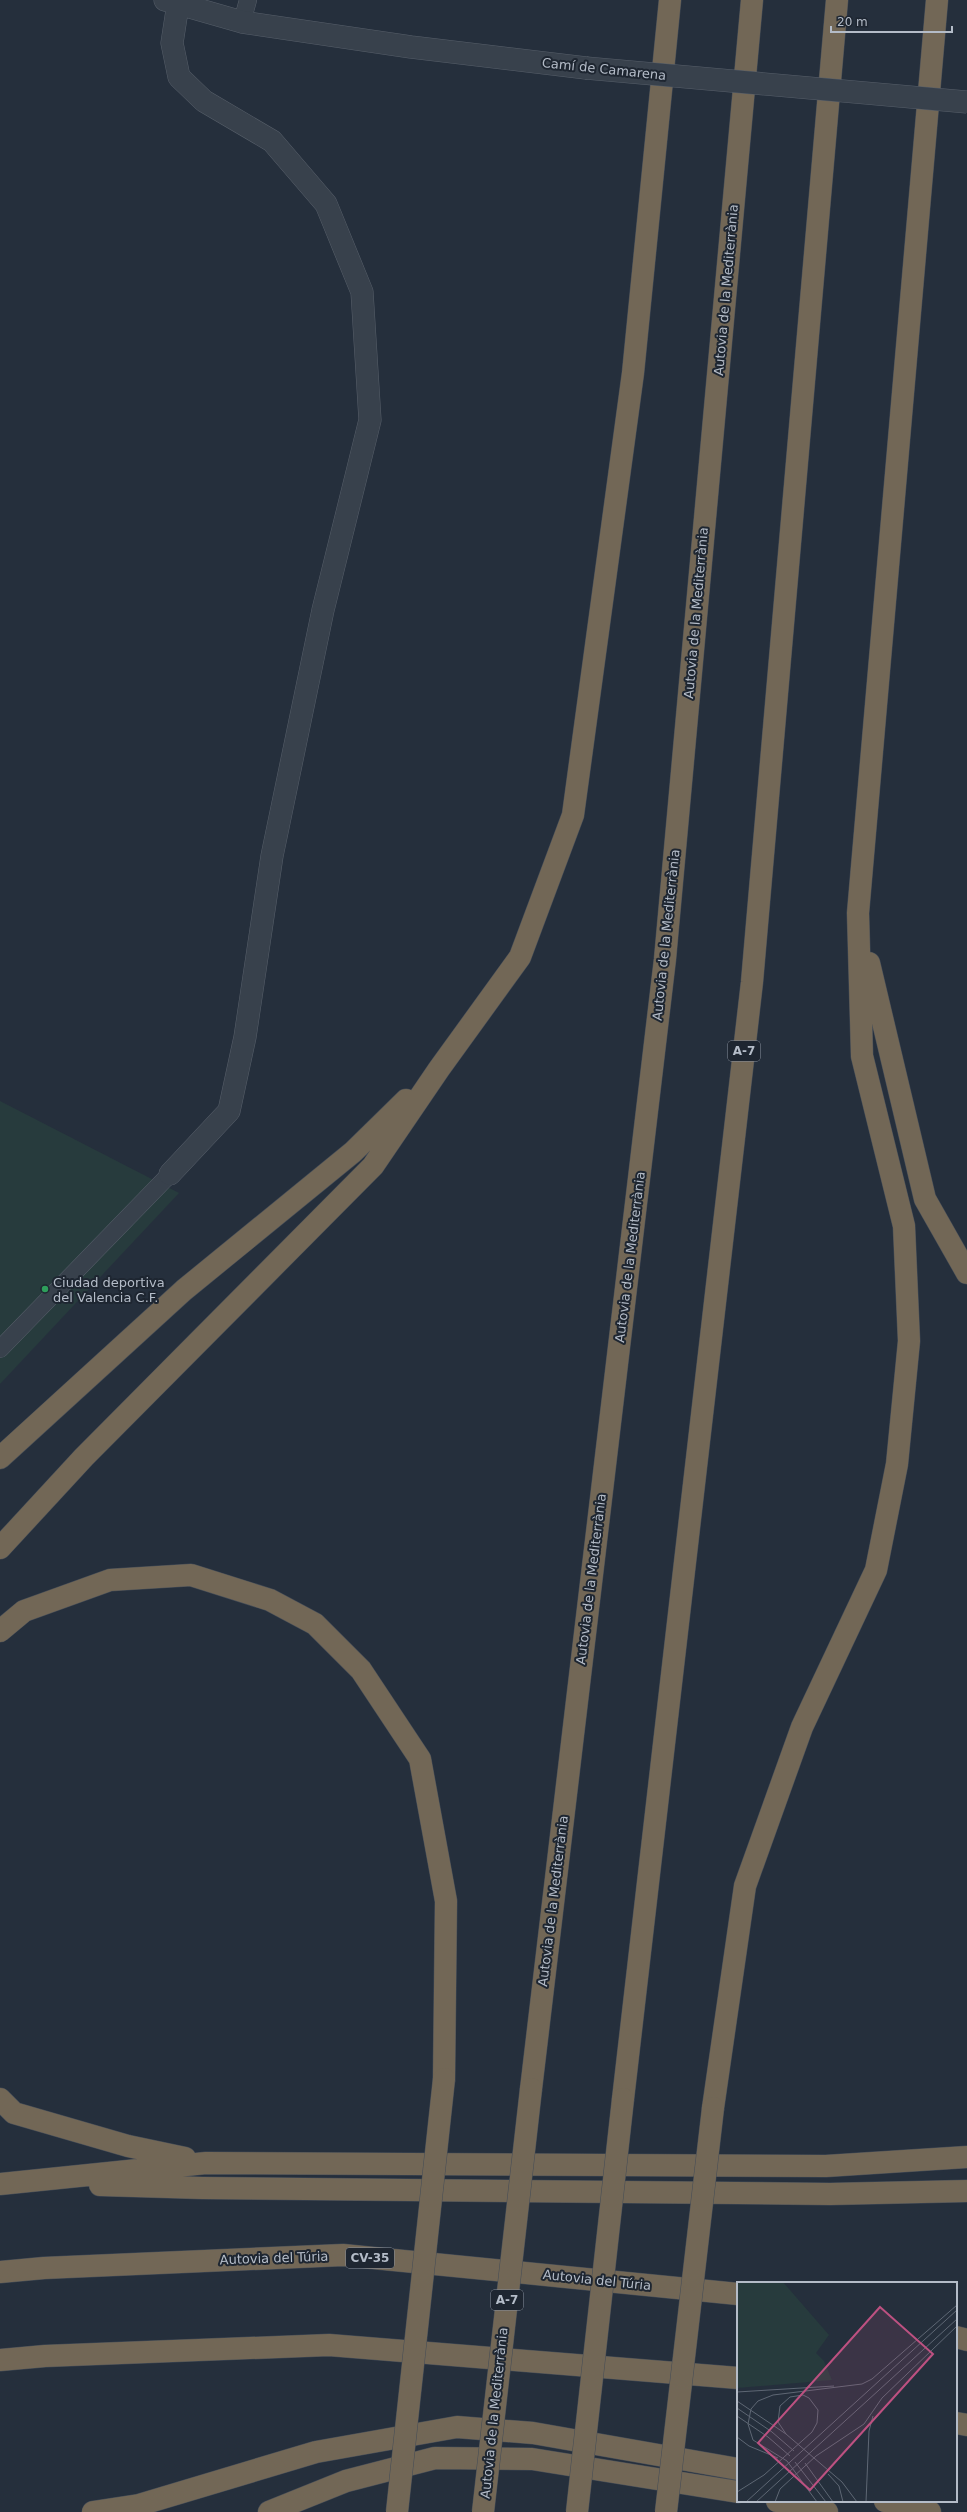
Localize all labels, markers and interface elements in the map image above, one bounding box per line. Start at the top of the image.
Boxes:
scale bar [831,8,952,34]
text: 20 m [837,15,868,29]
street label: Camí de Camarena [541,55,667,83]
street label: Autovia de la Mediterrània [711,204,741,376]
street label: Autovia de la Mediterrània [681,527,711,699]
street label: Autovia de la Mediterrània [650,849,682,1021]
road number: A-7 [728,1041,760,1061]
street label: Autovia de la Mediterrània [612,1171,648,1343]
place label: Ciudad deportiva del Valencia C.F. [53,1275,165,1305]
marker: Ciudad deportiva del Valencia C.F. [40,1284,50,1294]
street label: Autovia de la Mediterrània [573,1493,609,1665]
street label: Autovia de la Mediterrània [535,1815,571,1987]
road number: CV-35 [346,2248,394,2268]
street label: Autovia del Túria [219,2249,329,2267]
street label: Autovia del Túria [542,2267,652,2293]
inset map [737,2282,957,2502]
road number: A-7 [491,2290,523,2310]
street label: Autovia de la Mediterrània [478,2327,510,2499]

